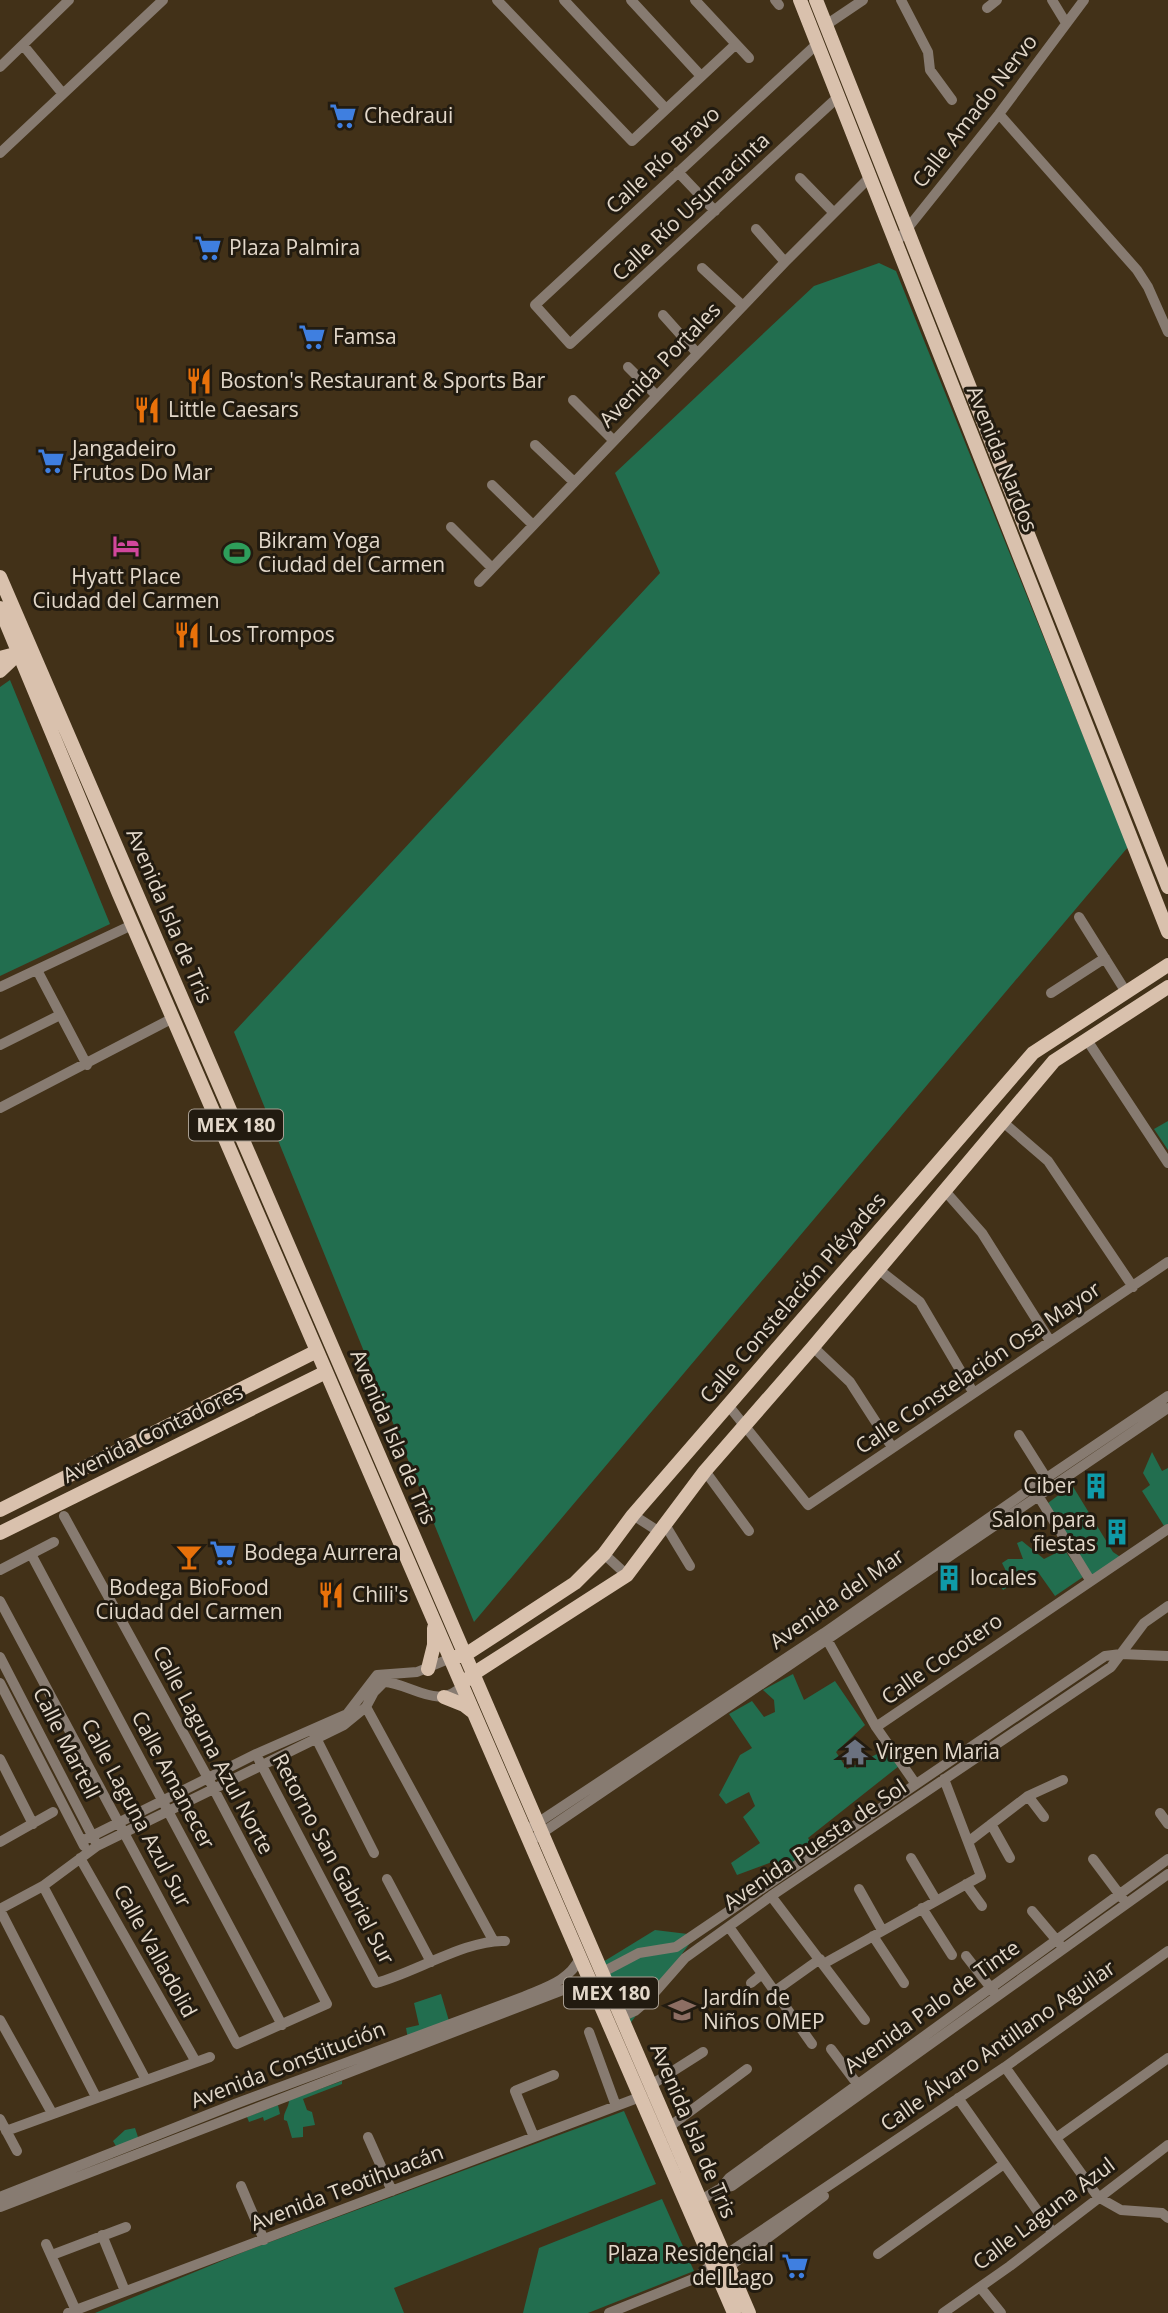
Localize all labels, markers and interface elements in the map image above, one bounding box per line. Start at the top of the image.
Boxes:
street label: Calle Amado Nervo [905,28,1043,193]
street label: Calle Río Bravo [599,99,725,219]
supermarket icon: Chedraui [328,101,358,131]
place label: Chedraui [364,101,453,129]
street label: Calle Río Usumacinta [606,126,775,287]
supermarket icon: Plaza Palmira [193,233,223,263]
place label: Plaza Palmira [229,233,360,261]
street label: Avenida Portales [592,296,726,433]
supermarket icon: Famsa [297,322,327,352]
place label: Famsa [333,322,397,350]
restaurant icon: Boston's Restaurant & Sports Bar [184,366,214,396]
place label: Boston's Restaurant & Sports Bar [220,366,546,394]
street label: Avenida Nardos [961,381,1045,536]
restaurant icon: Little Caesars [132,395,162,425]
place label: Little Caesars [168,395,299,423]
place label: Jangadeiro Frutos Do Mar [70,434,213,486]
supermarket icon: Jangadeiro Frutos Do Mar [36,446,66,476]
place label: Bikram Yoga Ciudad del Carmen [258,526,445,578]
hotel icon: Hyatt Place Ciudad del Carmen [111,531,141,561]
sports icon: Bikram Yoga Ciudad del Carmen [222,538,252,568]
place label: Hyatt Place Ciudad del Carmen [32,562,220,614]
restaurant icon: Los Trompos [172,620,202,650]
place label: Los Trompos [208,620,335,648]
street label: Avenida Isla de Tris [120,824,219,1007]
road number: MEX 180 [189,1110,283,1140]
street label: Calle Constelación Pléyades [693,1186,892,1409]
street label: Calle Constelación Osa Mayor [849,1274,1106,1460]
street label: Avenida Isla de Tris [344,1345,443,1528]
street label: Avenida Contadores [58,1377,247,1489]
place label: Ciber [1023,1471,1075,1499]
building icon: Ciber [1081,1471,1111,1501]
place label: Salon para fiestas [992,1505,1096,1557]
building icon: Salon para fiestas [1102,1517,1132,1547]
supermarket icon: Bodega Aurrera [208,1538,238,1568]
place label: Bodega Aurrera [244,1538,399,1566]
street label: Avenida del Mar [764,1541,910,1655]
bar icon: Bodega BioFood Ciudad del Carmen [174,1542,204,1572]
building icon: locales [934,1563,964,1593]
place label: locales [970,1563,1037,1591]
place label: Bodega BioFood Ciudad del Carmen [95,1573,283,1625]
restaurant icon: Chili's [316,1580,346,1610]
place label: Chili's [352,1580,409,1608]
street label: Calle Cocotero [875,1606,1008,1710]
street label: Calle Laguna Azul Norte [147,1640,281,1859]
street label: Calle Martell [27,1682,107,1803]
street label: Calle Amanecer [126,1706,222,1854]
street label: Calle Laguna Azul Sur [75,1714,199,1912]
temple icon: Virgen Maria [840,1737,870,1767]
place label: Virgen Maria [876,1737,1000,1765]
street label: Retorno San Gabriel Sur [266,1748,402,1969]
street label: Avenida Puesta de Sol [717,1772,911,1916]
street label: Calle Valladolid [108,1879,204,2022]
street label: Avenida Palo de Tinte [838,1933,1025,2079]
street label: Calle Álvaro Antillano Aguilar [874,1953,1121,2137]
road number: MEX 180 [564,1978,658,2008]
place label: Jardín de Niños OMEP [701,1983,825,2035]
school or university icon: Jardín de Niños OMEP [667,1995,697,2025]
street label: Avenida Constitución [186,2014,389,2114]
street label: Avenida Isla de Tris [644,2039,743,2222]
street label: Avenida Teotihuacán [246,2137,447,2237]
street label: Calle Laguna Azul [967,2151,1120,2276]
place label: Plaza Residencial del Lago [608,2239,774,2291]
supermarket icon: Plaza Residencial del Lago [780,2251,810,2281]

